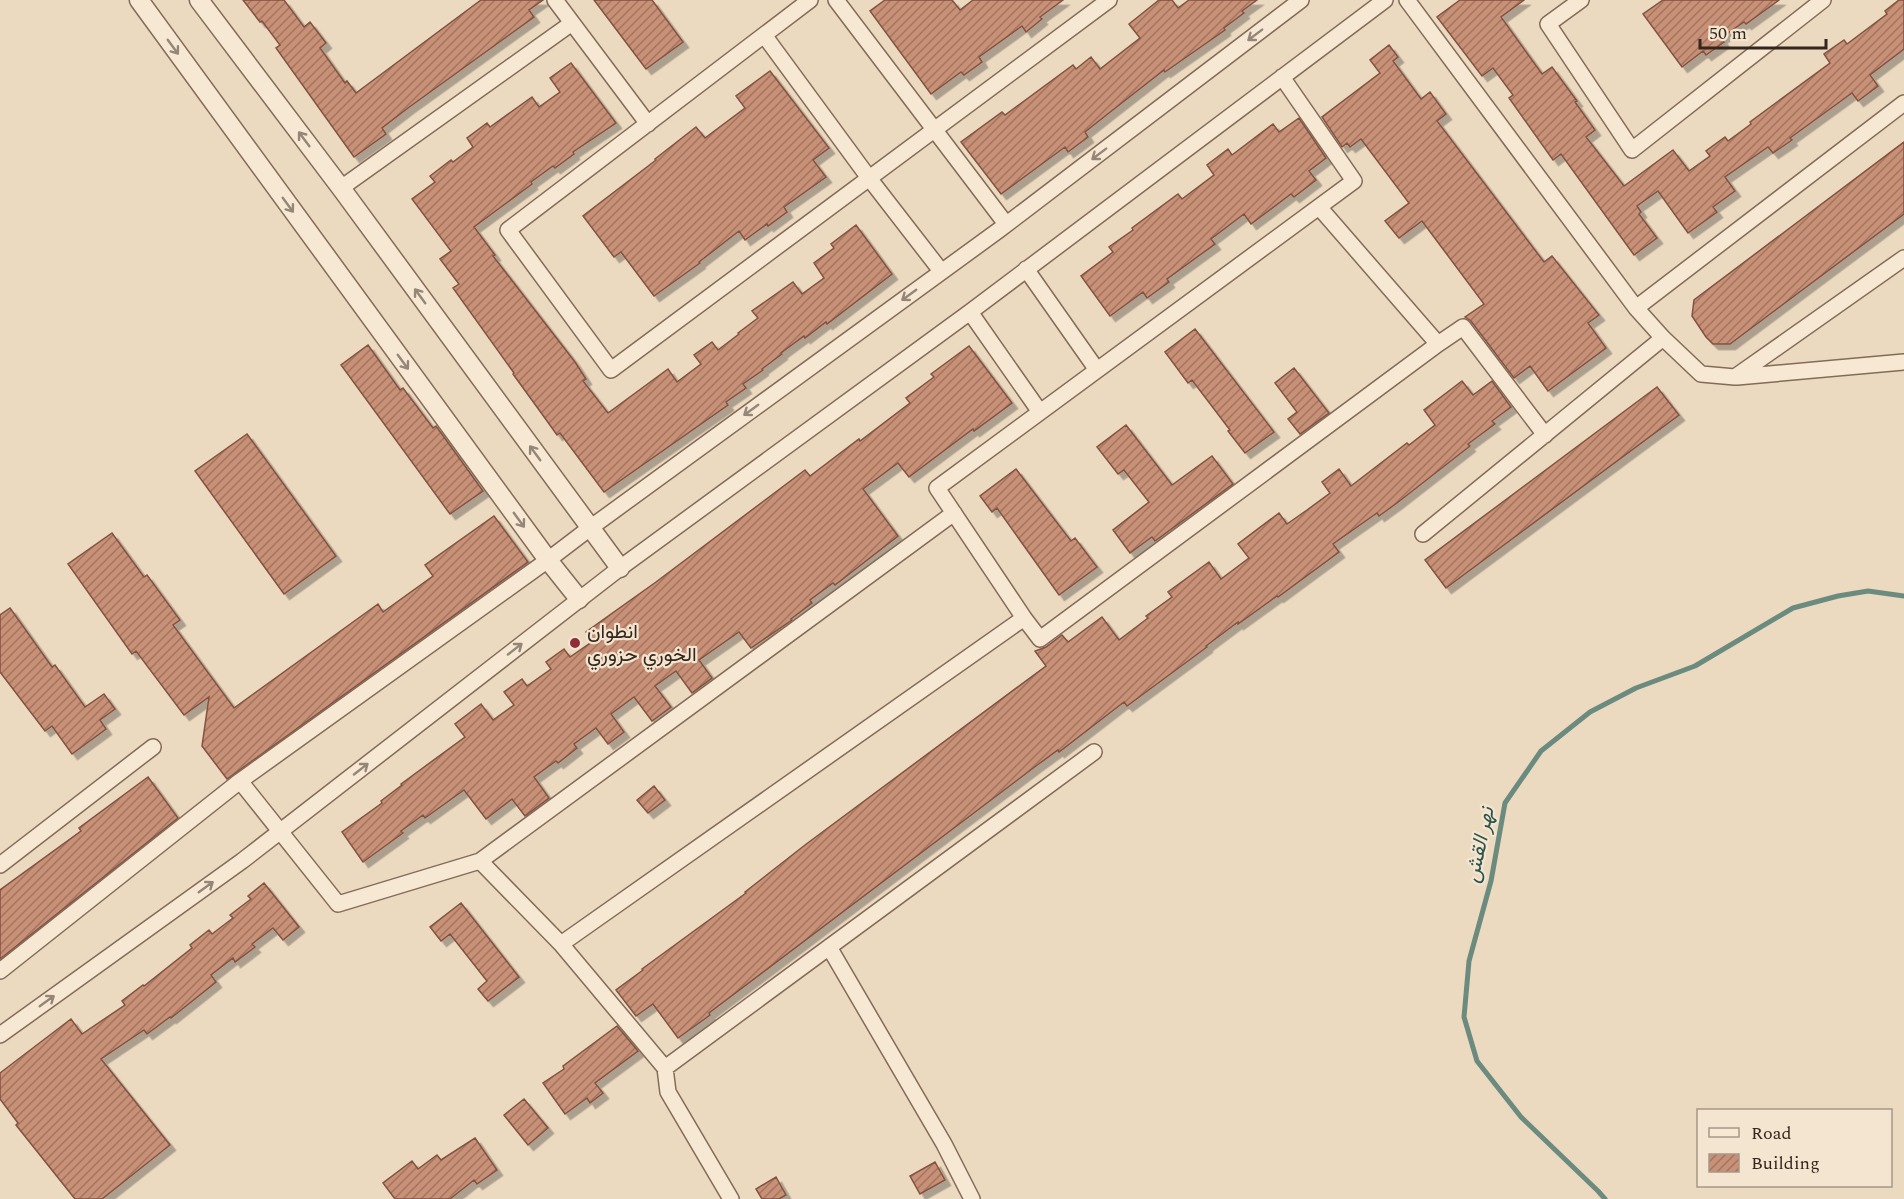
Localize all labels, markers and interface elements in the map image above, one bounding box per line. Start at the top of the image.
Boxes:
scale bar [1700,12,1826,50]
text: 50 m [1709,20,1747,47]
one-way arrow [1247,29,1263,42]
one-way arrow [167,39,180,55]
one-way arrow [298,131,311,147]
one-way arrow [1092,147,1108,160]
one-way arrow [282,196,295,212]
one-way arrow [414,288,426,304]
one-way arrow [902,289,918,301]
one-way arrow [397,354,410,370]
one-way arrow [744,403,760,416]
one-way arrow [529,446,541,462]
one-way arrow [512,511,525,527]
place label: انطوان الخوري حزوري [587,617,697,671]
marker: انطوان الخوري حزوري [568,636,582,650]
one-way arrow [506,643,522,656]
one-way arrow [352,763,368,776]
water label: نهر القش [1456,803,1504,886]
one-way arrow [197,881,213,893]
one-way arrow [39,995,55,1007]
legend [1697,1109,1892,1187]
text: Road [1751,1120,1792,1147]
text: Building [1751,1150,1820,1177]

